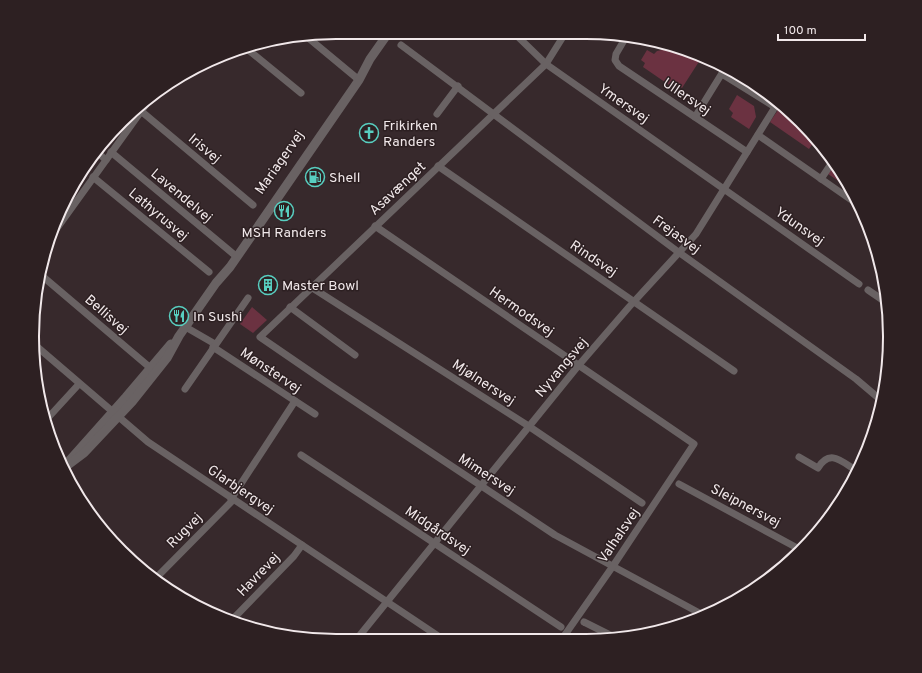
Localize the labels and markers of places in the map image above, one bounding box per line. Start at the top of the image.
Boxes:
place label: Frikirken Randers [383,118,438,151]
church icon: Frikirken Randers [358,122,380,144]
fuel station icon: Shell [304,166,326,188]
place label: Shell [329,170,360,187]
restaurant icon: MSH Randers [273,200,295,222]
place label: MSH Randers [242,225,326,242]
building icon: Master Bowl [257,274,279,296]
place label: Master Bowl [282,278,359,295]
restaurant icon: In Sushi [168,305,190,327]
place label: In Sushi [193,309,242,326]

